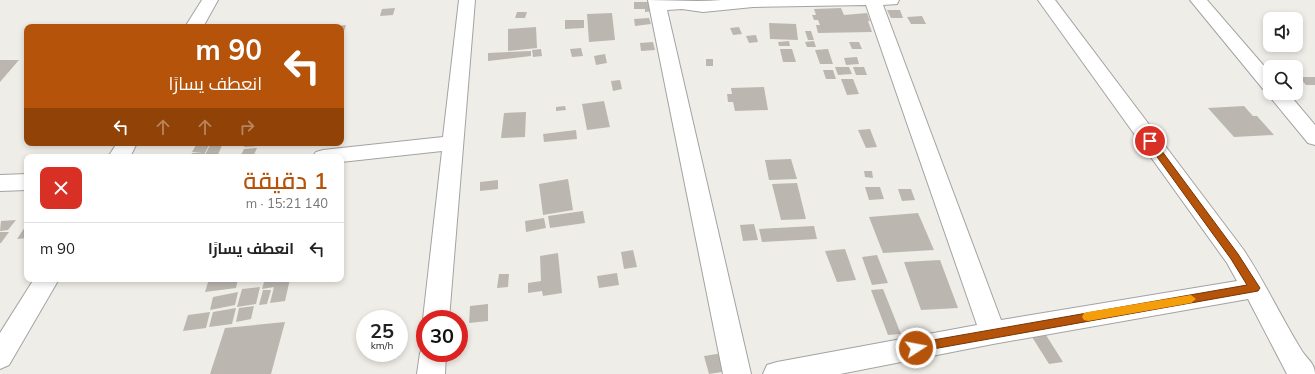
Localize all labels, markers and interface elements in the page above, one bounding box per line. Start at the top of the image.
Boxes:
map controls [1263,12,1303,100]
button: sound [1263,12,1303,52]
text: 90 m [196,32,262,67]
icon: left [276,40,328,92]
button: search [1263,60,1303,100]
text: انعطف يسارًا [169,72,262,95]
icon: left [110,116,132,138]
icon: ahead [152,116,174,138]
icon: ahead [194,116,216,138]
icon: right [236,116,258,138]
pin [1133,124,1167,158]
icon: arrive [1139,130,1161,152]
text: 1 دقيقة [243,165,328,195]
button: close [40,167,82,209]
text: 140 m · 15:21 [246,195,328,211]
icon: left [306,238,328,260]
text: 90 m [40,239,75,258]
text: انعطف يسارًا [208,239,294,258]
speed limit sign: 30 [416,310,468,362]
text: 25 [370,318,394,343]
position arrow [895,327,937,369]
text: km/h [371,339,393,352]

